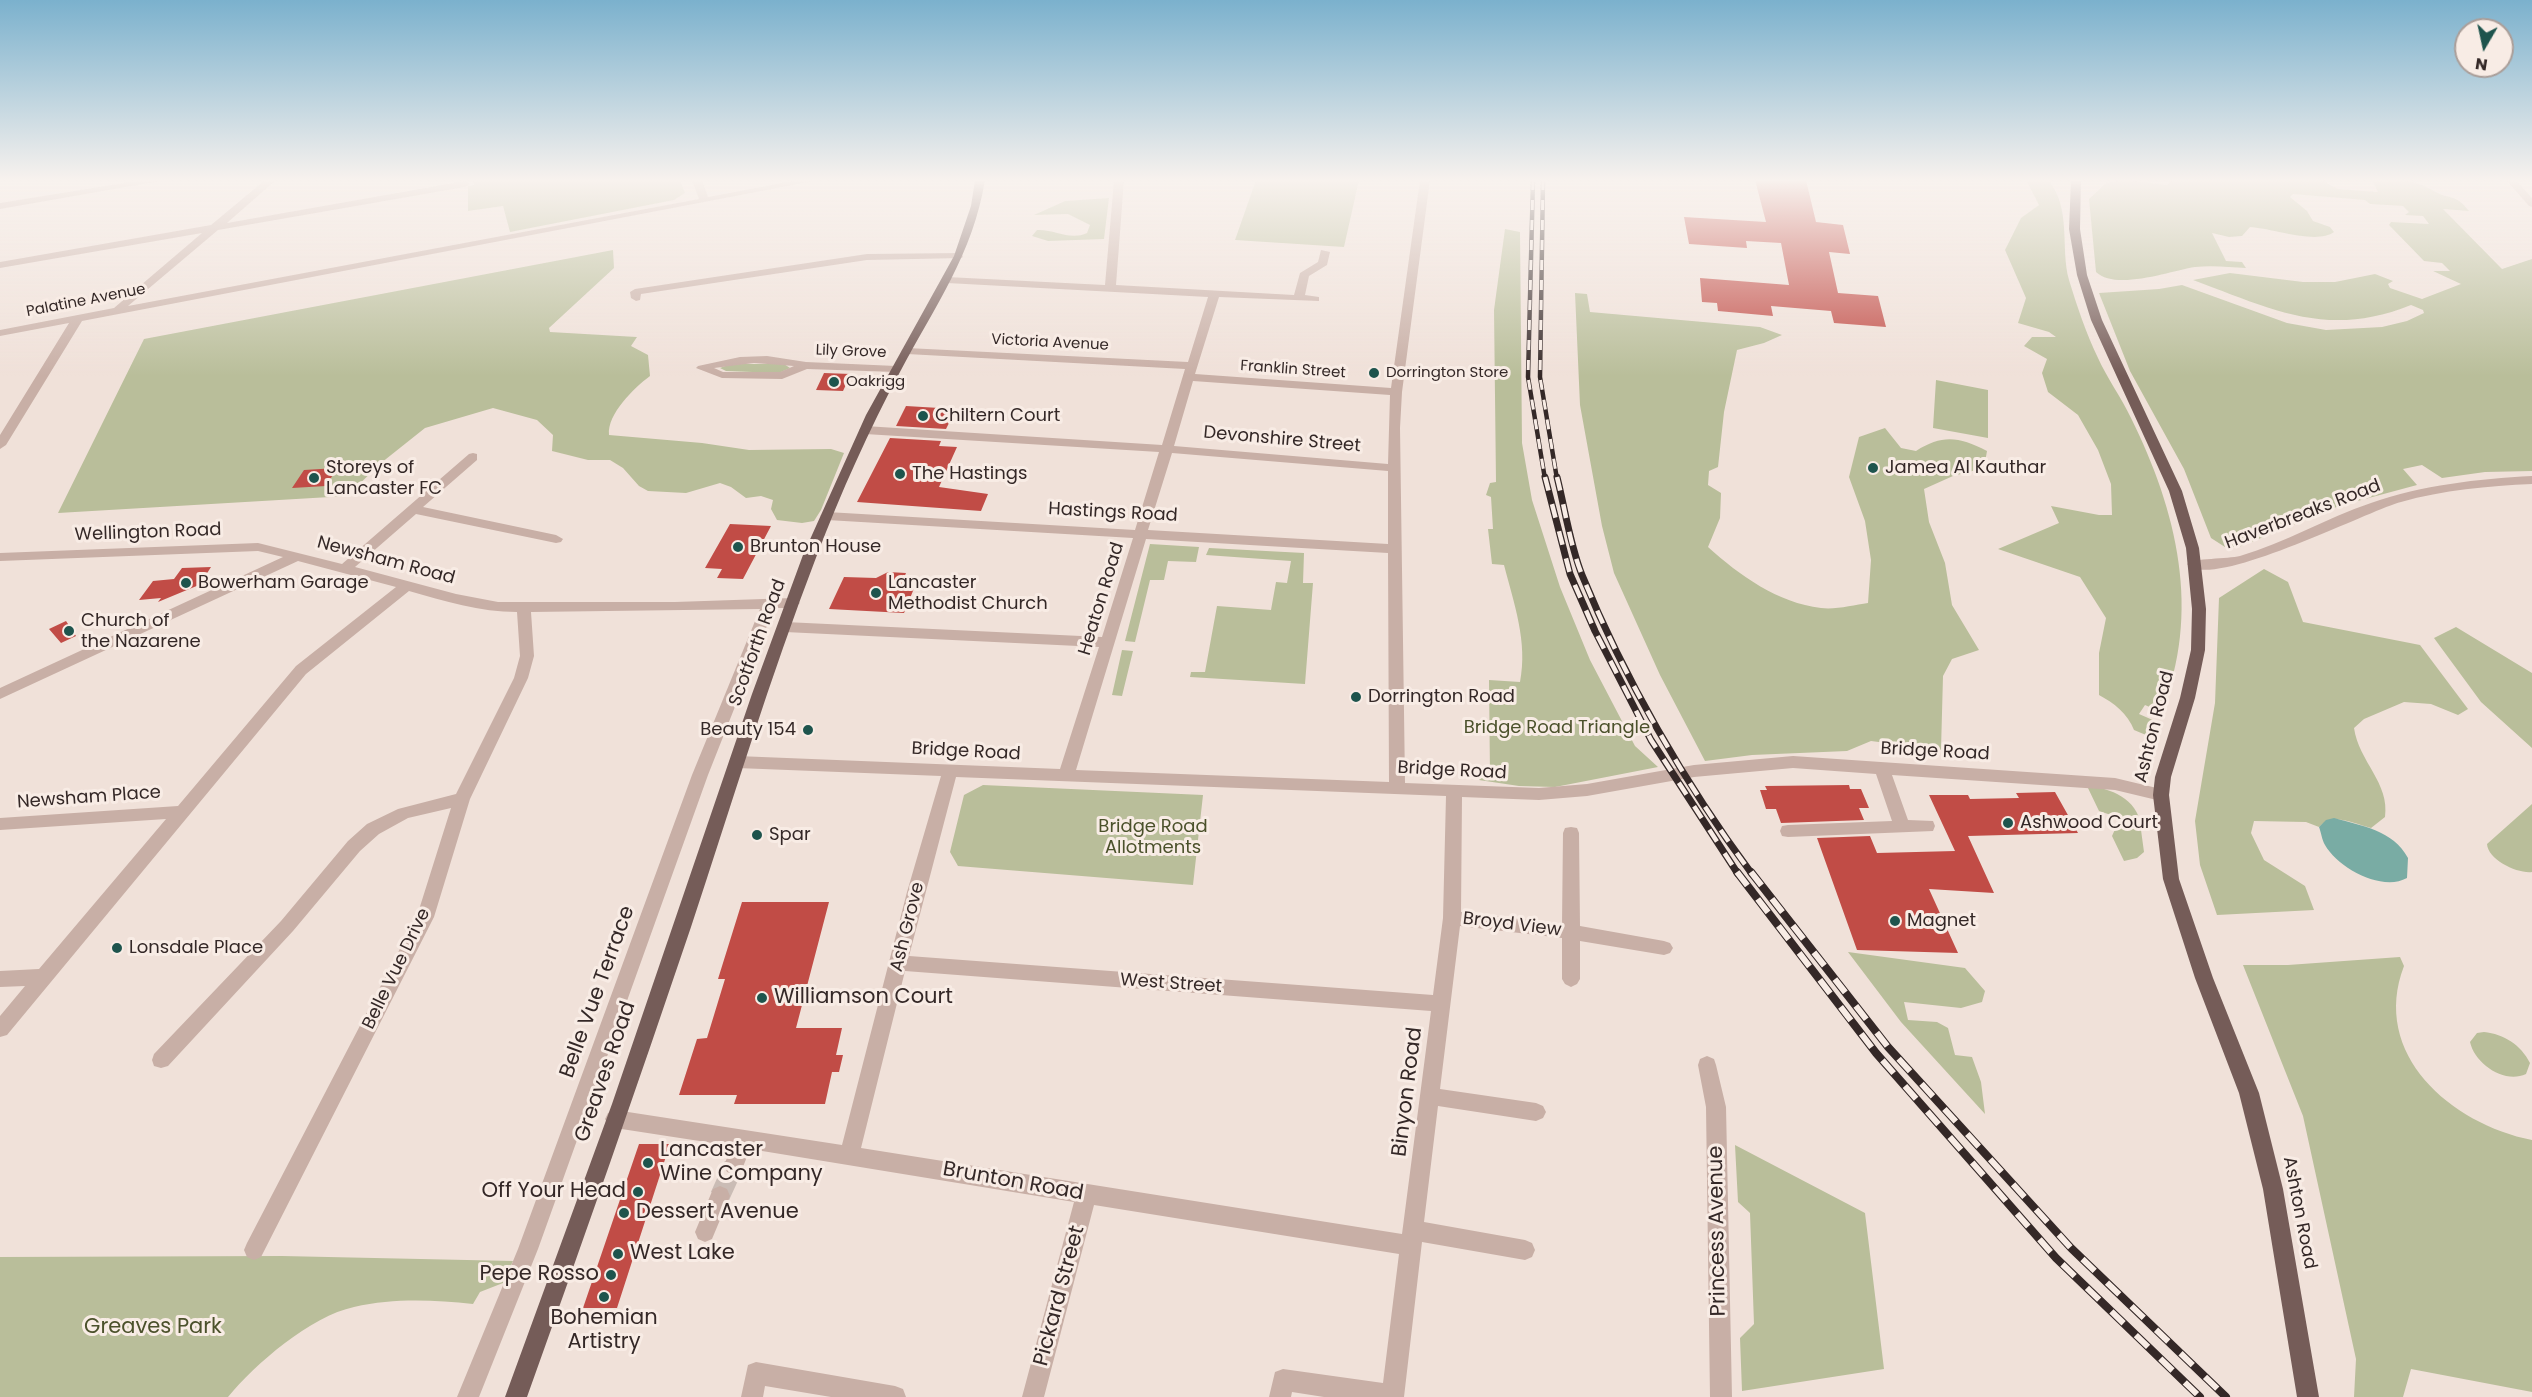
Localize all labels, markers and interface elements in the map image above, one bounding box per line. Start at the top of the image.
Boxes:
north arrow [2454,18,2514,78]
text: N [2474,52,2489,77]
street label: Palatine Avenue [25,281,147,321]
street label: Victoria Avenue [991,331,1109,355]
street label: Lily Grove [815,342,887,362]
street label: Franklin Street [1240,357,1346,383]
place label: Dorrington Store [1386,364,1508,382]
marker: Dorrington Store [1367,366,1381,380]
place label: Oakrigg [846,373,905,391]
marker: Oakrigg [827,375,841,389]
place label: Chiltern Court [935,405,1060,427]
marker: Chiltern Court [916,409,930,423]
street label: Devonshire Street [1202,422,1362,458]
place label: Storeys of Lancaster FC [326,457,442,500]
place label: Jamea Al Kauthar [1885,457,2046,479]
marker: Jamea Al Kauthar [1866,461,1880,475]
place label: The Hastings [912,463,1027,485]
marker: The Hastings [893,467,907,481]
marker: Storeys of Lancaster FC [307,471,321,485]
street label: Haverbreaks Road [2222,475,2384,555]
street label: Hastings Road [1048,499,1178,527]
street label: Wellington Road [74,520,222,546]
street label: Newsham Road [315,532,457,590]
place label: Brunton House [750,536,881,558]
marker: Brunton House [731,540,745,554]
street label: Heaton Road [1075,540,1129,658]
place label: Bowerham Garage [198,572,369,594]
place label: Lancaster Methodist Church [888,572,1048,614]
marker: Bowerham Garage [179,576,193,590]
street label: Scotforth Road [725,577,791,709]
marker: Lancaster Methodist Church [869,586,883,600]
place label: Church of the Nazarene [81,610,201,652]
marker: Church of the Nazarene [62,624,76,638]
street label: Ashton Road [2131,669,2179,785]
place label: Dorrington Road [1368,686,1515,708]
marker: Dorrington Road [1349,690,1363,704]
park label: Bridge Road Triangle [1464,717,1650,739]
place label: Beauty 154 [700,719,796,741]
marker: Beauty 154 [801,723,815,737]
street label: Bridge Road [911,738,1021,766]
street label: Bridge Road [1880,738,1990,766]
street label: Bridge Road [1397,757,1507,785]
street label: Newsham Place [16,782,162,814]
place label: Ashwood Court [2020,812,2158,834]
park label: Bridge Road Allotments [1098,816,1208,858]
marker: Ashwood Court [2001,816,2015,830]
place label: Spar [769,824,811,846]
marker: Spar [750,828,764,842]
street label: Ash Grove [886,880,930,974]
street label: Belle Vue Terrace [555,903,641,1081]
street label: Belle Vue Drive [358,905,436,1033]
street label: Broyd View [1462,908,1562,942]
place label: Magnet [1907,910,1976,932]
marker: Magnet [1888,914,1902,928]
place label: Lonsdale Place [129,937,263,959]
marker: Lonsdale Place [110,941,124,955]
street label: West Street [1119,970,1223,998]
place label: Williamson Court [774,985,953,1011]
marker: Williamson Court [755,991,769,1005]
street label: Greaves Road [570,998,642,1146]
street label: Binyon Road [1388,1026,1428,1158]
place label: Lancaster Wine Company [660,1138,823,1188]
street label: Princess Avenue [1704,1145,1732,1317]
street label: Ashton Road [2277,1155,2321,1271]
marker: Lancaster Wine Company [641,1156,655,1170]
street label: Brunton Road [941,1157,1085,1207]
place label: Off Your Head [482,1179,626,1205]
marker: Off Your Head [631,1185,645,1199]
place label: Dessert Avenue [636,1200,799,1226]
marker: Dessert Avenue [617,1206,631,1220]
street label: Pickard Street [1029,1223,1091,1369]
place label: West Lake [630,1241,735,1267]
marker: West Lake [611,1247,625,1261]
place label: Pepe Rosso [479,1262,599,1288]
marker: Pepe Rosso [604,1268,618,1282]
marker: Bohemian Artistry [597,1290,611,1304]
place label: Bohemian Artistry [550,1306,658,1356]
park label: Greaves Park [84,1315,222,1341]

